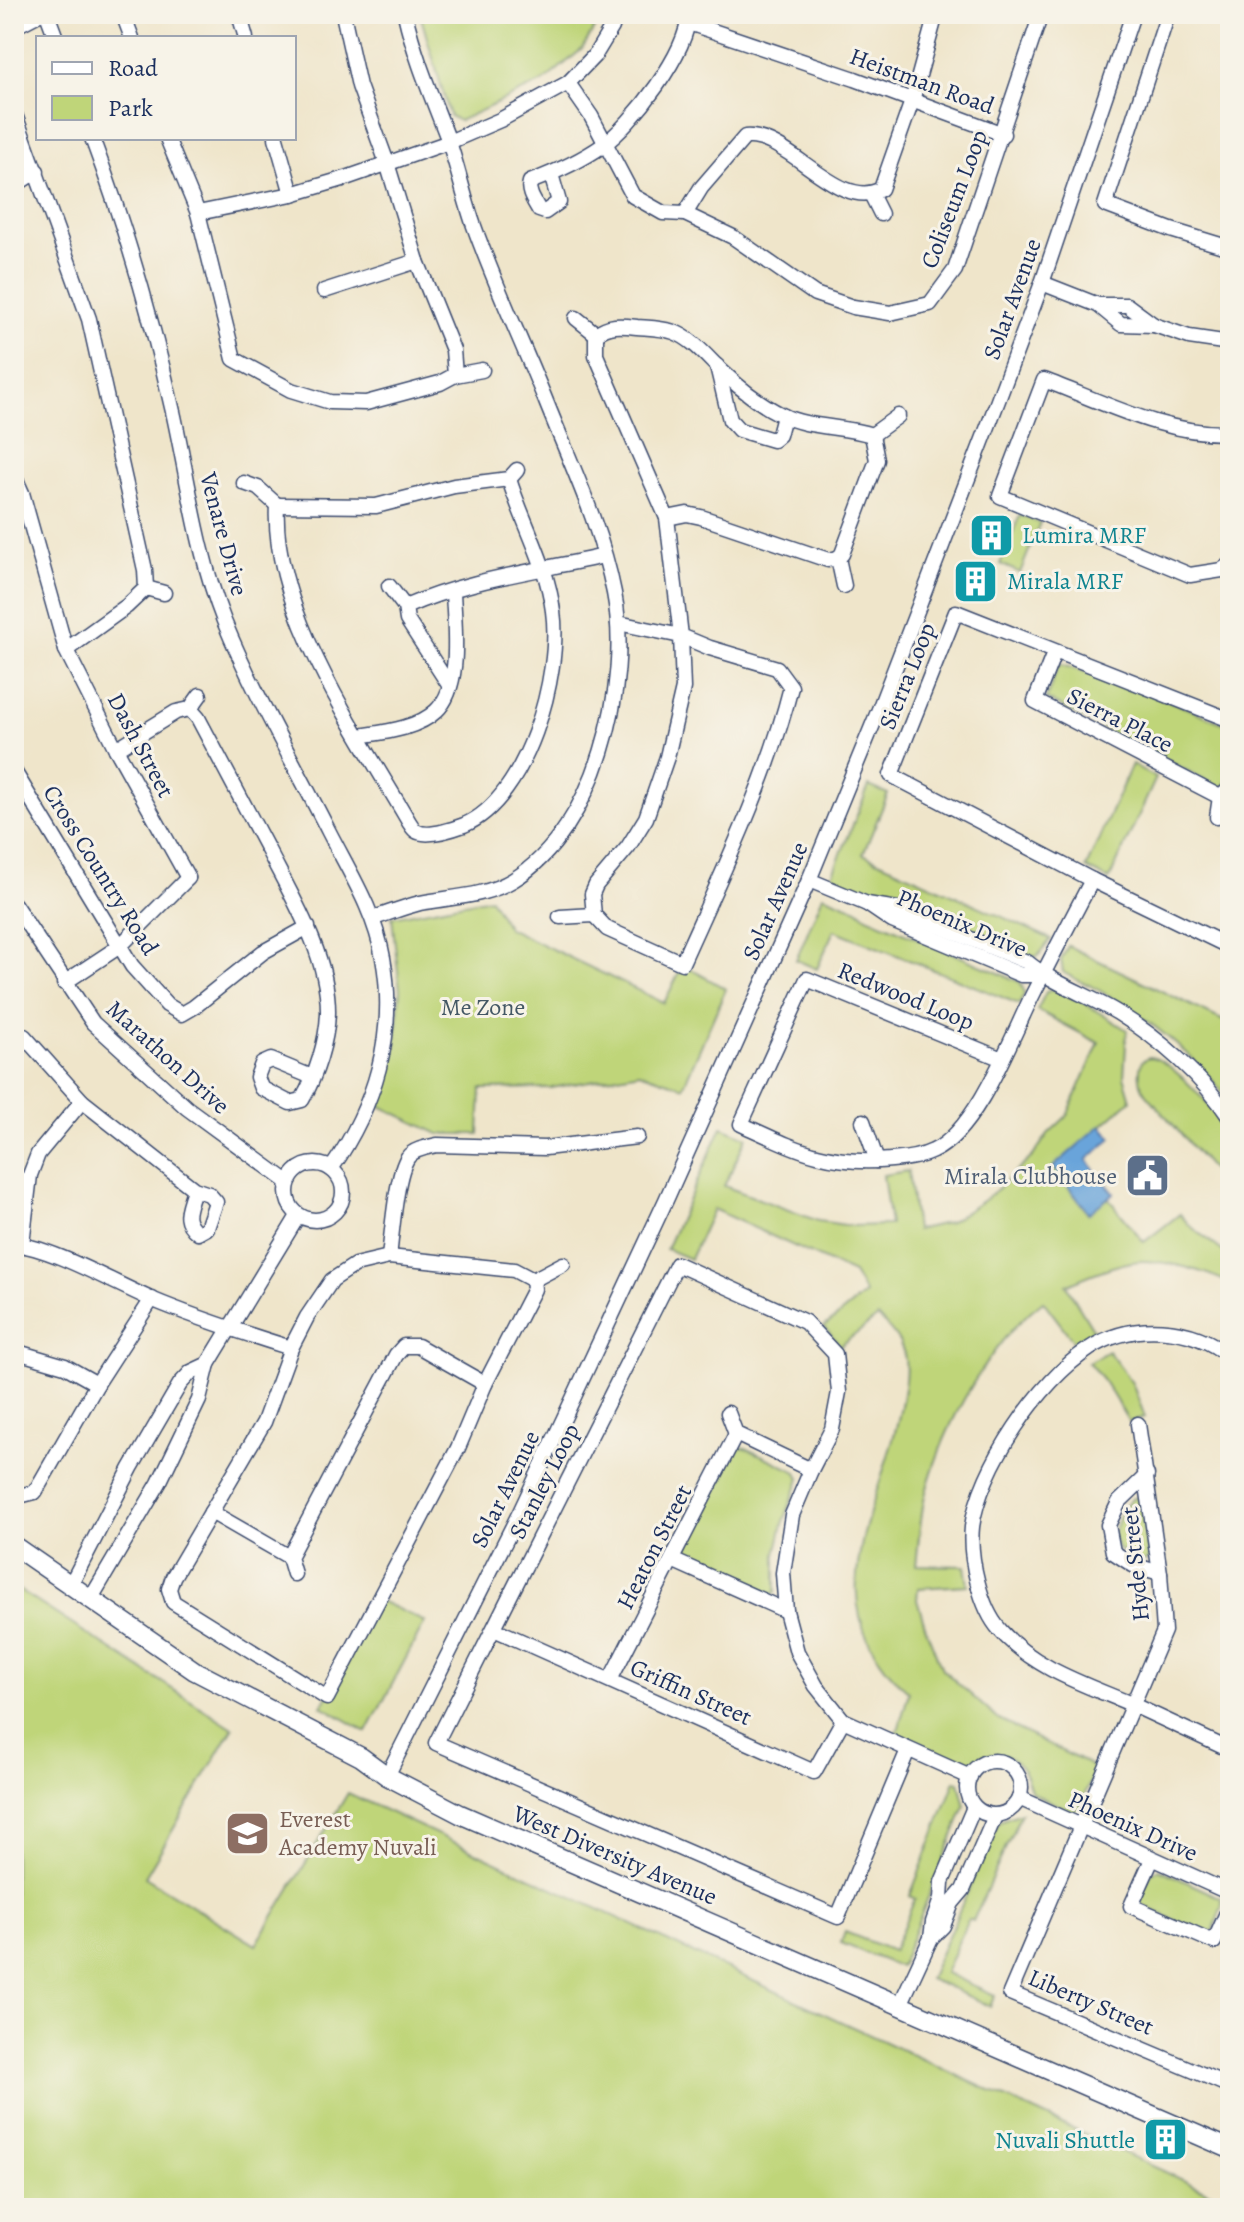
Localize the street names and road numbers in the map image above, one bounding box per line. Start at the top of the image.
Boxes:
street label: Heistman Road [845,40,999,122]
street label: Coliseum Loop [913,125,995,273]
street label: Solar Avenue [975,234,1049,364]
street label: Venare Drive [192,468,256,599]
street label: Sierra Loop [871,618,943,734]
street label: Sierra Place [1062,680,1178,760]
street label: Dash Street [100,687,182,803]
street label: Cross Country Road [36,779,166,961]
street label: Solar Avenue [735,837,815,965]
street label: Phoenix Drive [892,881,1032,965]
street label: Redwood Loop [833,954,979,1038]
street label: Marathon Drive [99,993,237,1121]
street label: Stanley Loop [501,1418,587,1544]
street label: Solar Avenue [463,1425,547,1553]
street label: Heaton Street [609,1479,699,1615]
street label: Hyde Street [1113,1505,1157,1623]
street label: Griffin Street [625,1651,757,1733]
street label: Phoenix Drive [1063,1783,1203,1869]
street label: West Diversity Avenue [507,1797,722,1912]
street label: Liberty Street [1023,1961,1159,2043]

